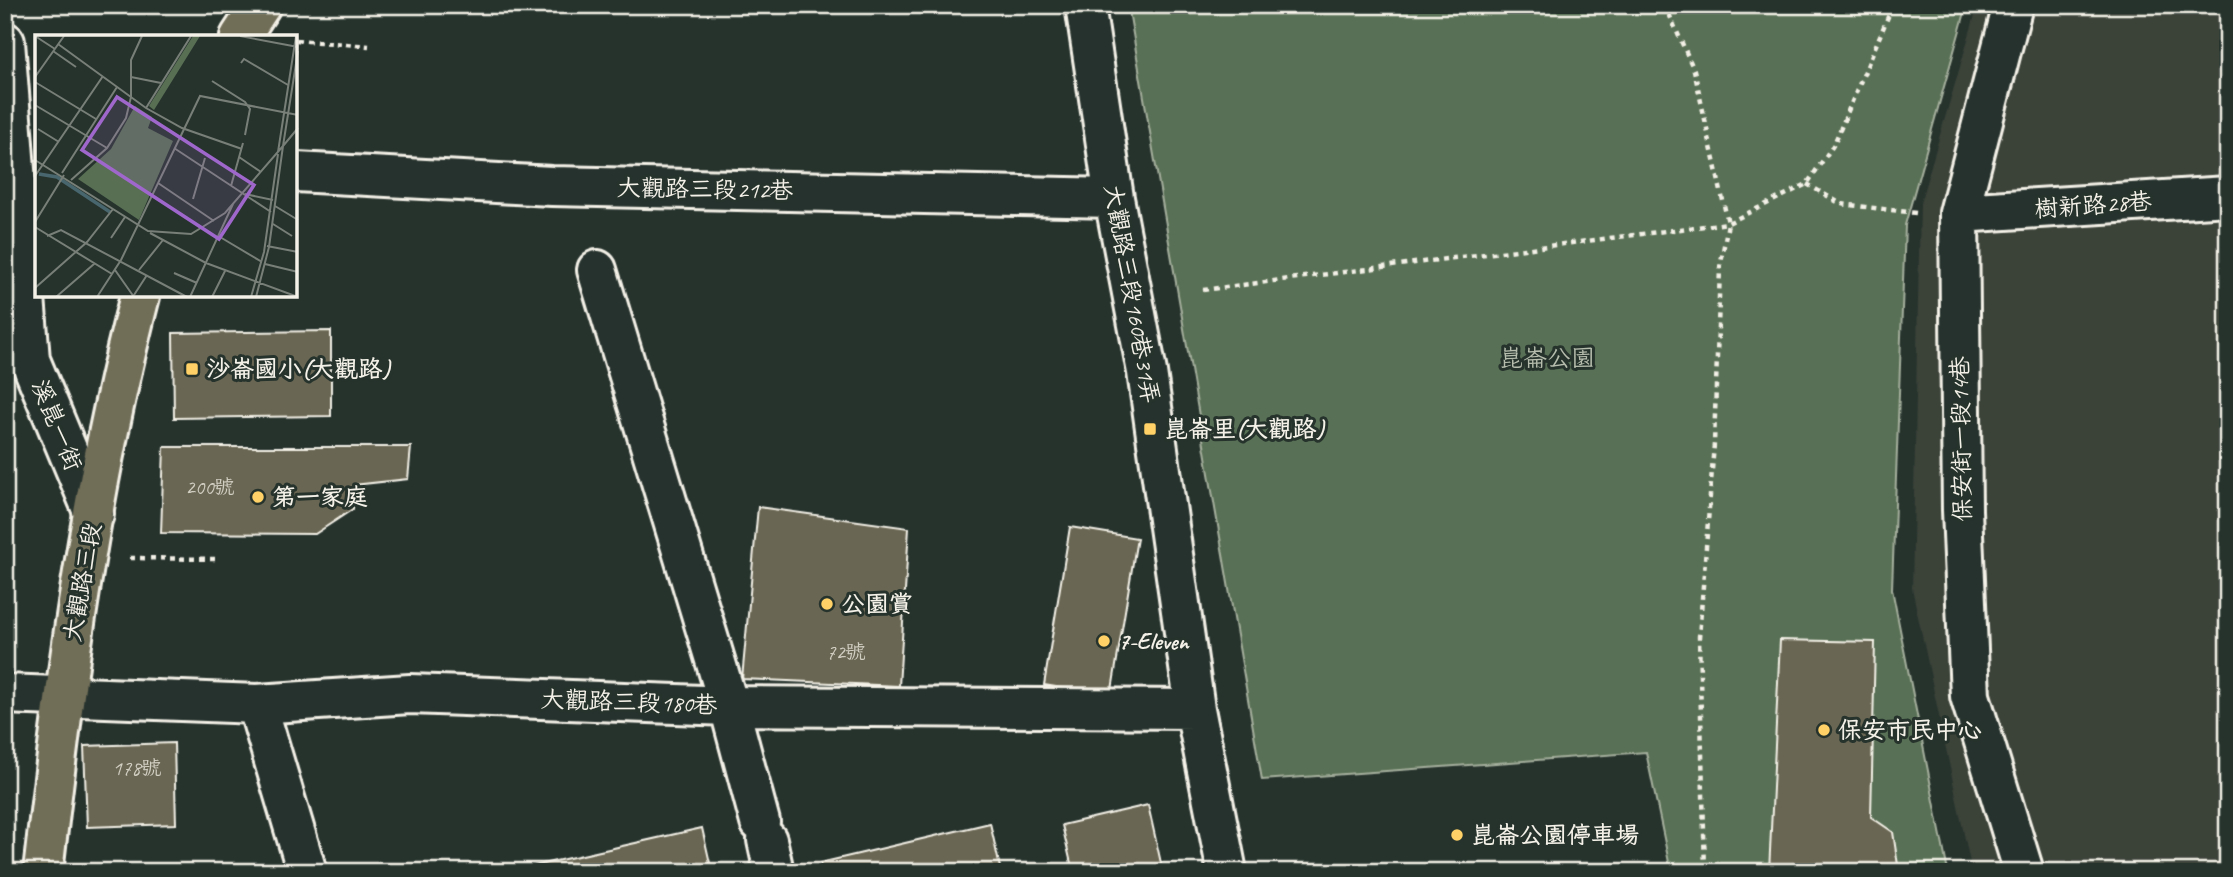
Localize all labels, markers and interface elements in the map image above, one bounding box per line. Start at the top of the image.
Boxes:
inset map [35,35,298,298]
street label: 大觀路三段212巷 [617,172,793,206]
street label: 大觀路三段160巷31弄 [1098,182,1166,406]
street label: 樹新路28巷 [2033,186,2153,224]
park label: 崑崙公園 [1499,343,1595,373]
place label: 沙崙國小(大觀路) [206,354,392,384]
street label: 保安街一段14巷 [1945,356,1977,522]
marker: 沙崙國小(大觀路) [184,361,200,377]
street label: 溪崑一街 [25,375,89,475]
place label: 崑崙里(大觀路) [1164,414,1326,444]
marker: 崑崙里(大觀路) [1142,421,1158,437]
house number: 200號 [185,474,235,500]
place label: 第一家庭 [272,482,368,512]
marker: 第一家庭 [250,489,266,505]
street label: 大觀路三段 [57,520,107,644]
place label: 公園賞 [841,589,913,619]
marker: 公園賞 [819,596,835,612]
place label: 7-Eleven [1118,626,1191,656]
marker: 7-Eleven [1096,633,1112,649]
house number: 72號 [826,639,866,665]
street label: 大觀路三段180巷 [540,684,718,720]
place label: 保安市民中心 [1838,715,1982,745]
marker: 保安市民中心 [1816,722,1832,738]
house number: 178號 [112,755,162,781]
place label: 崑崙公園停車場 [1471,820,1639,850]
marker: 崑崙公園停車場 [1449,827,1465,843]

